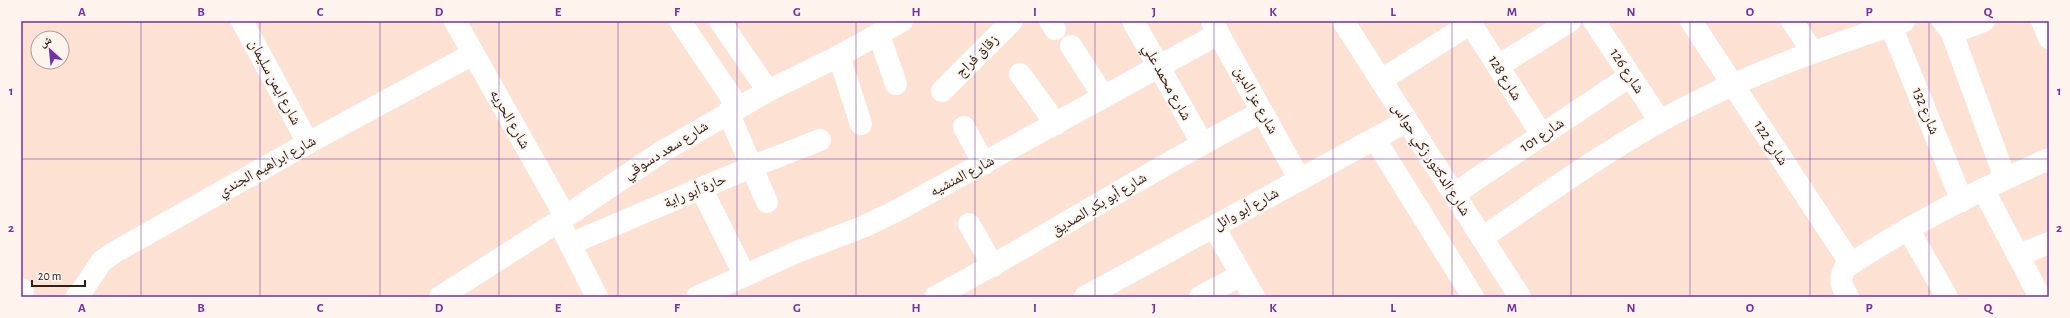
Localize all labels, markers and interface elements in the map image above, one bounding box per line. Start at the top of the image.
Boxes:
text: A [78,6,86,19]
text: B [197,6,205,19]
text: C [317,6,324,19]
text: D [435,6,444,19]
text: E [555,6,562,19]
text: F [674,6,681,19]
text: G [793,6,801,19]
text: H [911,6,921,19]
text: I [1033,6,1037,19]
text: J [1152,6,1156,19]
text: K [1269,6,1277,19]
text: L [1390,6,1396,19]
text: M [1507,6,1517,19]
text: N [1626,6,1636,19]
text: O [1746,6,1755,19]
text: P [1865,6,1873,19]
text: Q [1984,6,1994,19]
north arrow [30,30,70,70]
street label: زقاق فراج [953,32,1003,82]
text: ش [38,34,55,51]
street label: شارع ايمن سليمان [244,37,304,128]
street label: شارع محمد علي [1136,41,1194,125]
street label: شارع 126 [1605,46,1647,97]
street label: شارع 128 [1484,53,1525,104]
street label: شارع عز الدين [1230,64,1281,137]
text: 1 [9,85,13,98]
street label: شارع 132 [1908,85,1942,137]
text: 1 [2057,85,2061,98]
street label: شارع الحريه [485,87,533,152]
street label: شارع الدكتور زكي حواس [1386,100,1473,221]
street label: شارع 101 [1517,115,1568,157]
street label: شارع سعد دسوقي [621,118,713,185]
street label: شارع 122 [1749,118,1791,169]
street label: شارع ابراهيم الجندي [216,133,320,202]
street label: شارع المنشيه [927,153,998,201]
street label: شارع أبو بكر الصديق [1048,168,1150,240]
street label: حارة أبو راية [661,169,729,212]
street label: شارع أبو وائل [1210,183,1282,235]
text: 2 [8,222,14,235]
text: 2 [2056,222,2062,235]
scale bar [32,262,85,288]
text: 20 m [38,270,61,282]
text: A [78,302,86,315]
text: B [197,302,205,315]
text: C [317,302,324,315]
text: D [435,302,444,315]
text: E [555,302,562,315]
text: F [674,302,681,315]
text: G [793,302,801,315]
text: H [911,302,921,315]
text: I [1033,302,1037,315]
text: J [1152,302,1156,315]
text: K [1269,302,1277,315]
text: L [1390,302,1396,315]
text: M [1507,302,1517,315]
text: N [1626,302,1636,315]
text: O [1746,302,1755,315]
text: P [1865,302,1873,315]
text: Q [1984,302,1994,315]

